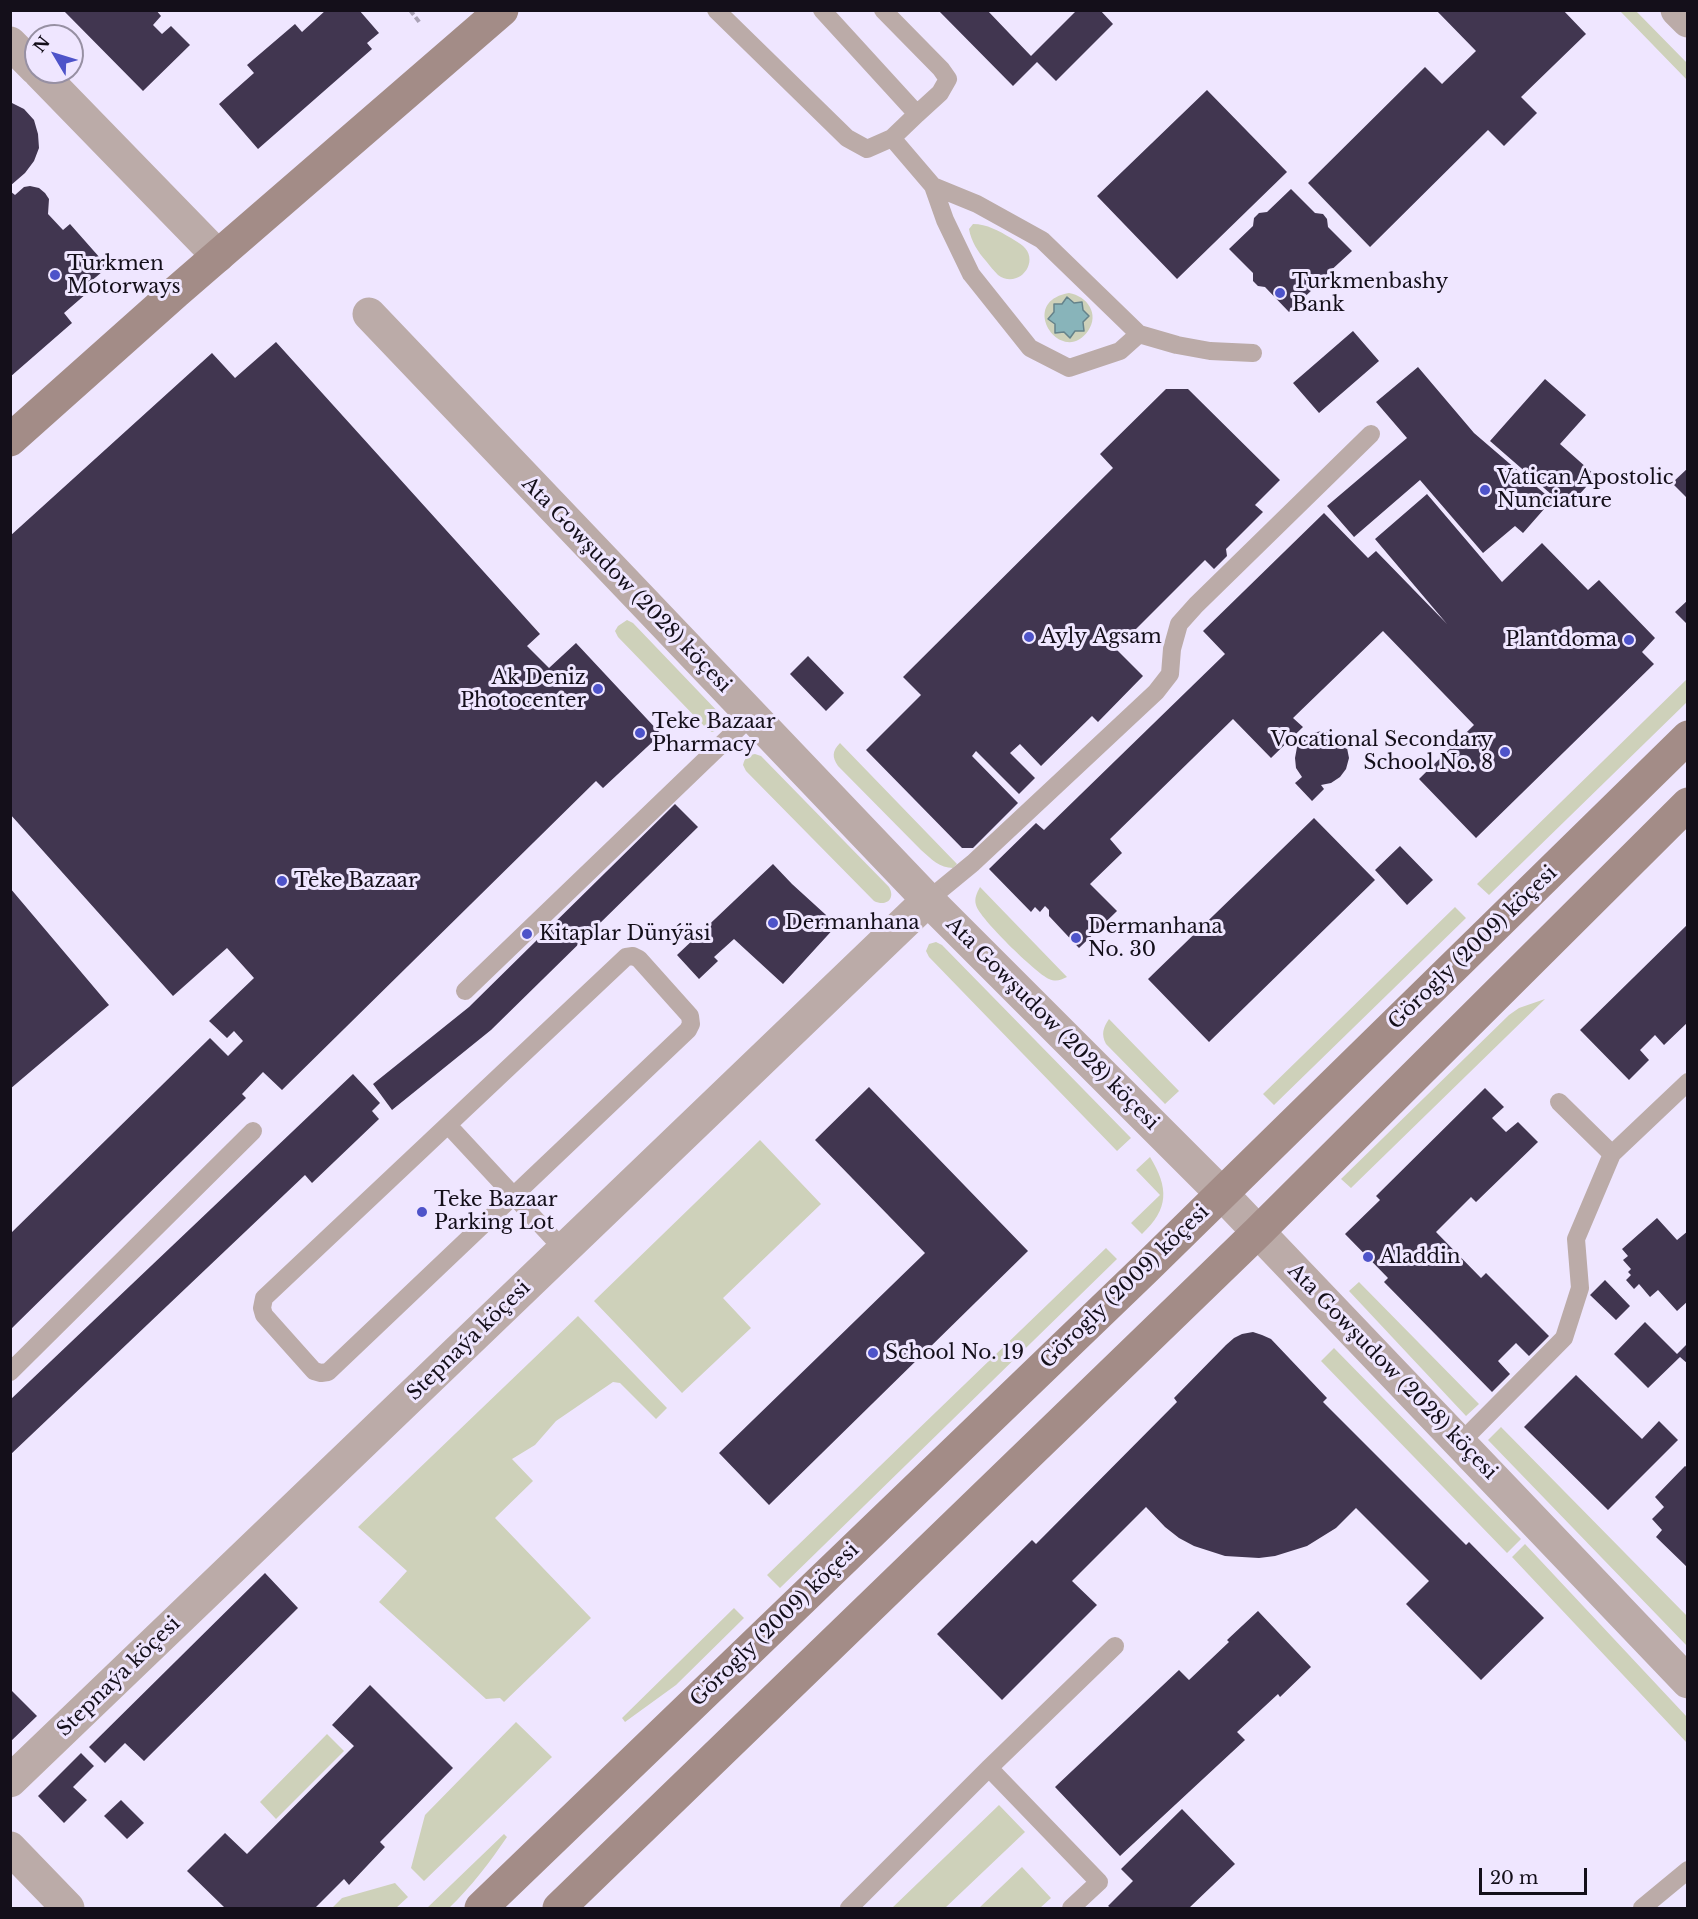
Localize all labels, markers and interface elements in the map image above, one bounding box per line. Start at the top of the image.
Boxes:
north arrow [24,24,84,84]
text: N [29,32,54,56]
place label: Turkmen Motorways [67,252,181,299]
marker: Turkmen Motorways [48,268,62,282]
place label: Turkmenbashy Bank [1292,270,1448,317]
marker: Turkmenbashy Bank [1273,286,1287,300]
place label: Vatican Apostolic Nunciature [1497,466,1673,513]
street label: Ata Gowşudow (2028) köçesi [516,472,736,698]
marker: Vatican Apostolic Nunciature [1478,483,1492,497]
place label: Ayly Agsam [1041,625,1162,649]
place label: Plantdoma [1505,628,1617,652]
marker: Ayly Agsam [1022,630,1036,644]
marker: Plantdoma [1622,633,1636,647]
place label: Ak Deniz Photocenter [460,666,586,713]
marker: Ak Deniz Photocenter [591,682,605,696]
place label: Teke Bazaar Pharmacy [652,710,775,757]
marker: Teke Bazaar Pharmacy [633,726,647,740]
place label: Vocational Secondary School No. 8 [1271,728,1493,775]
marker: Vocational Secondary School No. 8 [1498,745,1512,759]
street label: Görogly (2009) köçesi [1384,861,1562,1035]
place label: Teke Bazaar [294,869,417,893]
marker: Teke Bazaar [275,874,289,888]
place label: Dermanhana [785,911,920,935]
street label: Ata Gowşudow (2028) köçesi [941,913,1163,1135]
place label: Dermanhana No. 30 [1088,915,1223,962]
marker: Dermanhana [766,916,780,930]
place label: Kitaplar Dünýäsi [539,922,710,946]
marker: Kitaplar Dünýäsi [520,927,534,941]
marker: Dermanhana No. 30 [1069,931,1083,945]
place label: Teke Bazaar Parking Lot [434,1188,557,1235]
street label: Görogly (2009) köçesi [1036,1200,1214,1374]
marker: Teke Bazaar Parking Lot [415,1205,429,1219]
place label: Aladdin [1380,1245,1461,1269]
marker: Aladdin [1361,1250,1375,1264]
street label: Ata Gowşudow (2028) köçesi [1282,1259,1502,1485]
street label: Stepnaýa köçesi [402,1276,536,1406]
place label: School No. 19 [885,1341,1024,1365]
marker: School No. 19 [866,1346,880,1360]
street label: Görogly (2009) köçesi [686,1538,864,1712]
street label: Stepnaýa köçesi [52,1612,186,1742]
scale bar [1482,1856,1590,1894]
text: 20 m [1490,1867,1538,1889]

